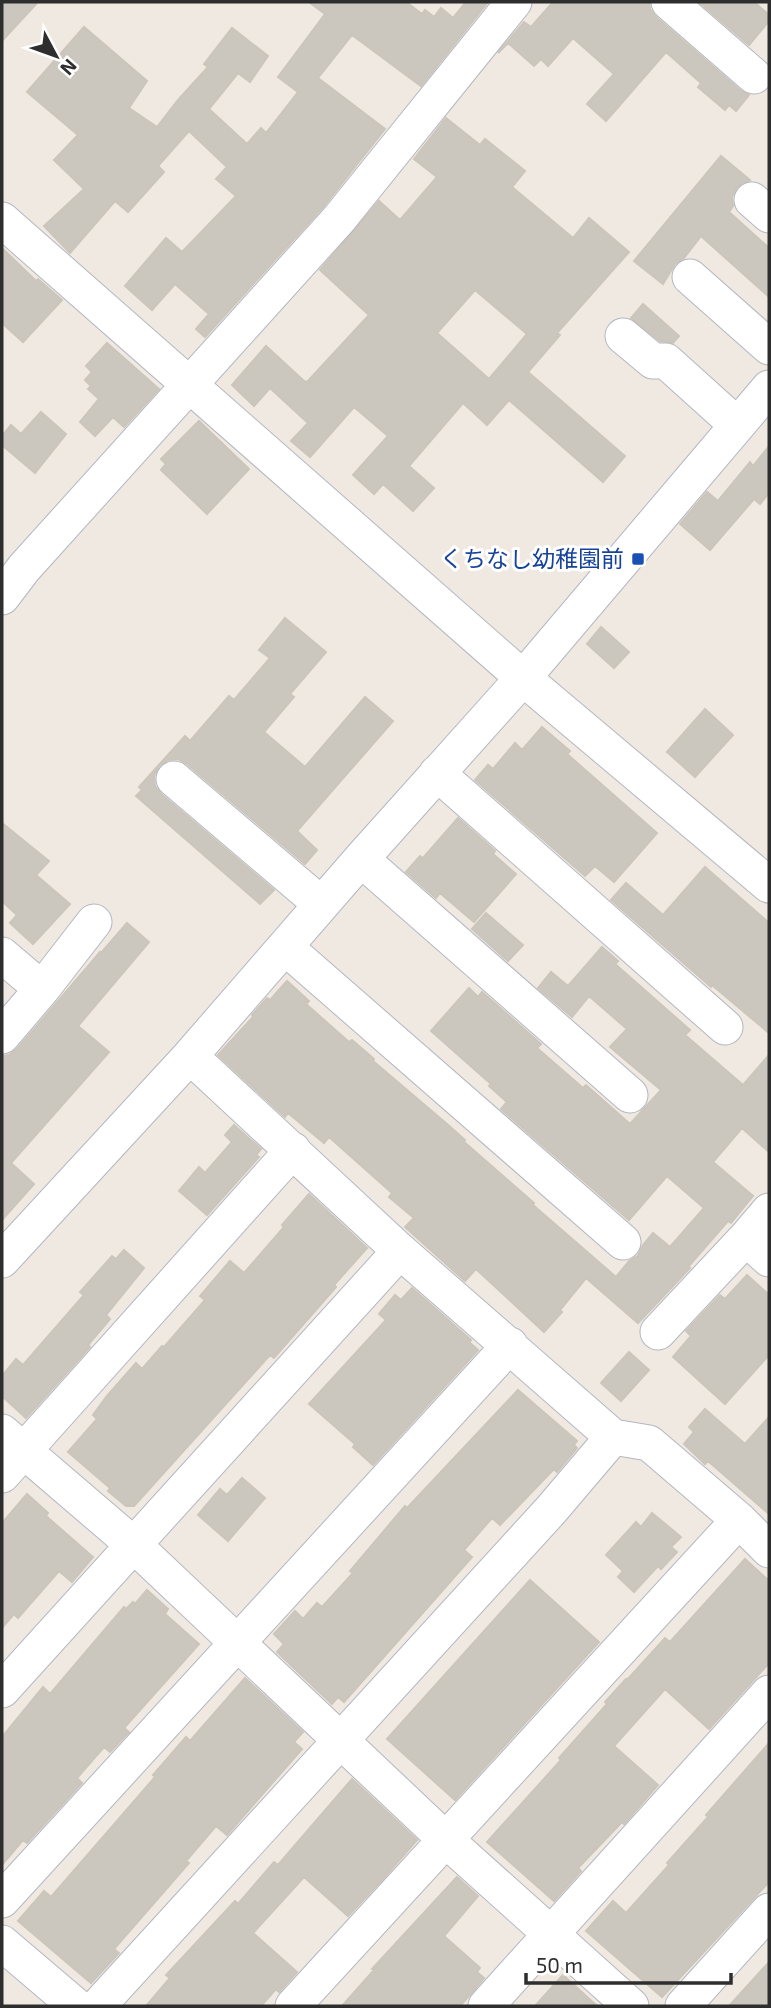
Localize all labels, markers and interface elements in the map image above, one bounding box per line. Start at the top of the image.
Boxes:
north arrow [21,21,91,91]
text: N [56,55,82,80]
place label: くちなし幼稚園前 [440,544,624,572]
marker: くちなし幼稚園前 [630,551,646,567]
scale bar [526,1941,731,1985]
text: 50 m [536,1952,583,1977]

